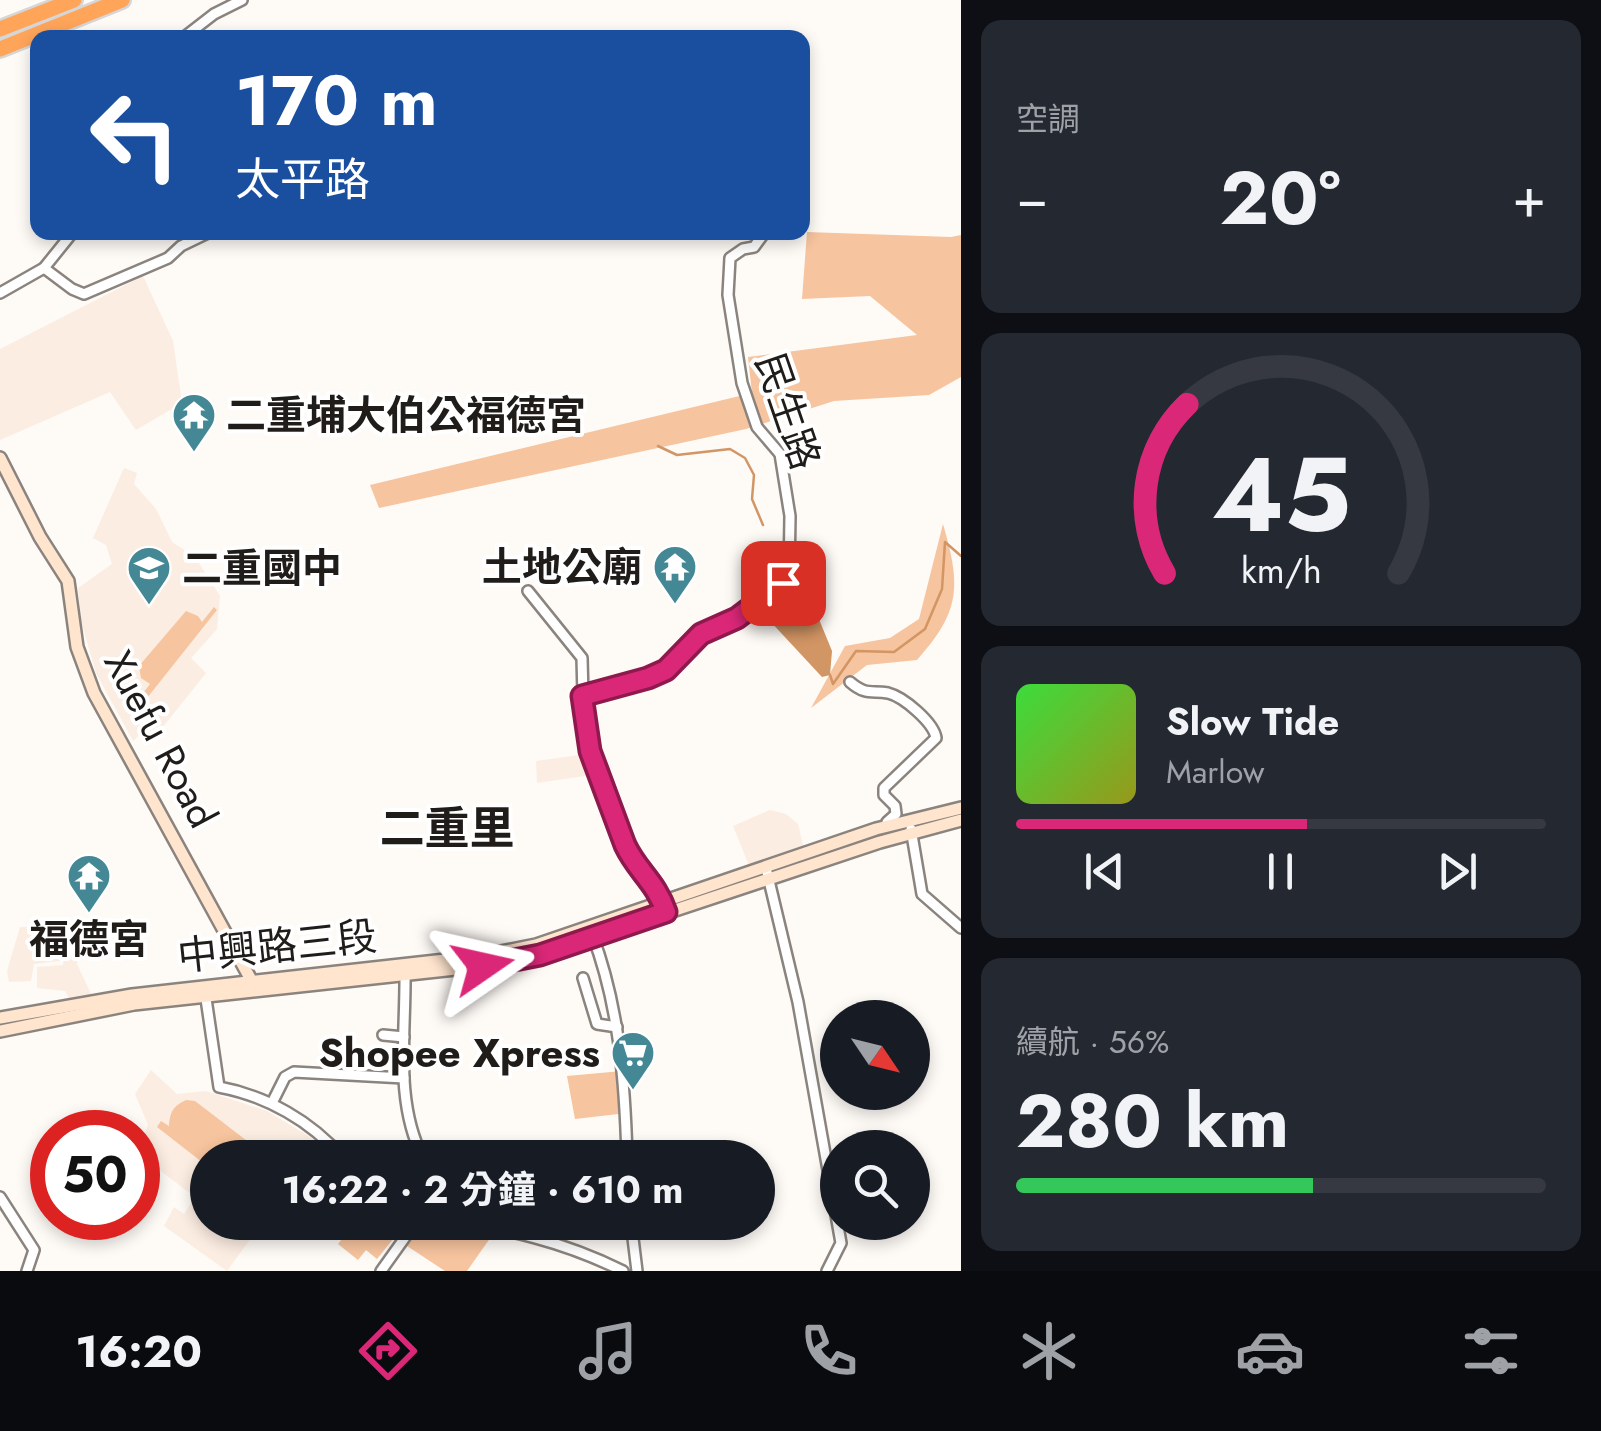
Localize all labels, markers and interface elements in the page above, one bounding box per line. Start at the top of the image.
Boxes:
text: 170 m [235,50,438,151]
icon: left [70,70,200,200]
text: 空調 [1016,96,1080,142]
text: 20° [1220,144,1341,252]
text: 太平路 [235,147,370,212]
text: − [1016,158,1048,238]
text: + [1512,158,1546,238]
street label: 民生路 [741,345,835,477]
place label: 二重埔大伯公福德宮 [226,386,586,444]
temple icon: 二重埔大伯公福德宮 [171,392,217,453]
text: 45 [1211,420,1351,570]
place label: 土地公廟 [482,538,642,596]
place label: 二重國中 [182,539,342,597]
pin [741,541,826,626]
temple icon: 土地公廟 [652,544,698,605]
school or university icon: 二重國中 [126,545,172,606]
text: km/h [1241,545,1321,596]
icon: arrive [756,556,811,611]
street label: Xuefu Road [90,640,232,838]
text: Slow Tide [1166,694,1339,749]
text: Marlow [1166,749,1264,795]
district label: 二重里 [379,796,515,861]
icon: previous [1077,844,1132,899]
icon: pause [1253,844,1308,899]
icon: next [1430,844,1485,899]
temple icon: 福德宮 [66,853,112,914]
street label: 中興路三段 [175,907,379,985]
place label: 福德宮 [29,910,149,968]
position arrow [431,914,535,1018]
north arrow [820,1000,930,1110]
map controls [820,1000,930,1240]
text: 續航 · 56% [1016,1019,1169,1065]
place label: Shopee Xpress [319,1024,600,1082]
supermarket icon: Shopee Xpress [610,1030,656,1091]
text: 280 km [1016,1067,1289,1175]
speed limit sign: 50 [30,1110,160,1240]
button: search [820,1130,930,1240]
text: 16:22 · 2 分鐘 · 610 m [282,1162,683,1217]
icon: directions [353,1316,423,1386]
icon: music [573,1316,643,1386]
icon: phone [794,1316,864,1386]
icon: climate [1014,1316,1084,1386]
icon: car [1235,1316,1305,1386]
icon: filters [1456,1316,1526,1386]
text: 16:20 [75,1319,202,1384]

